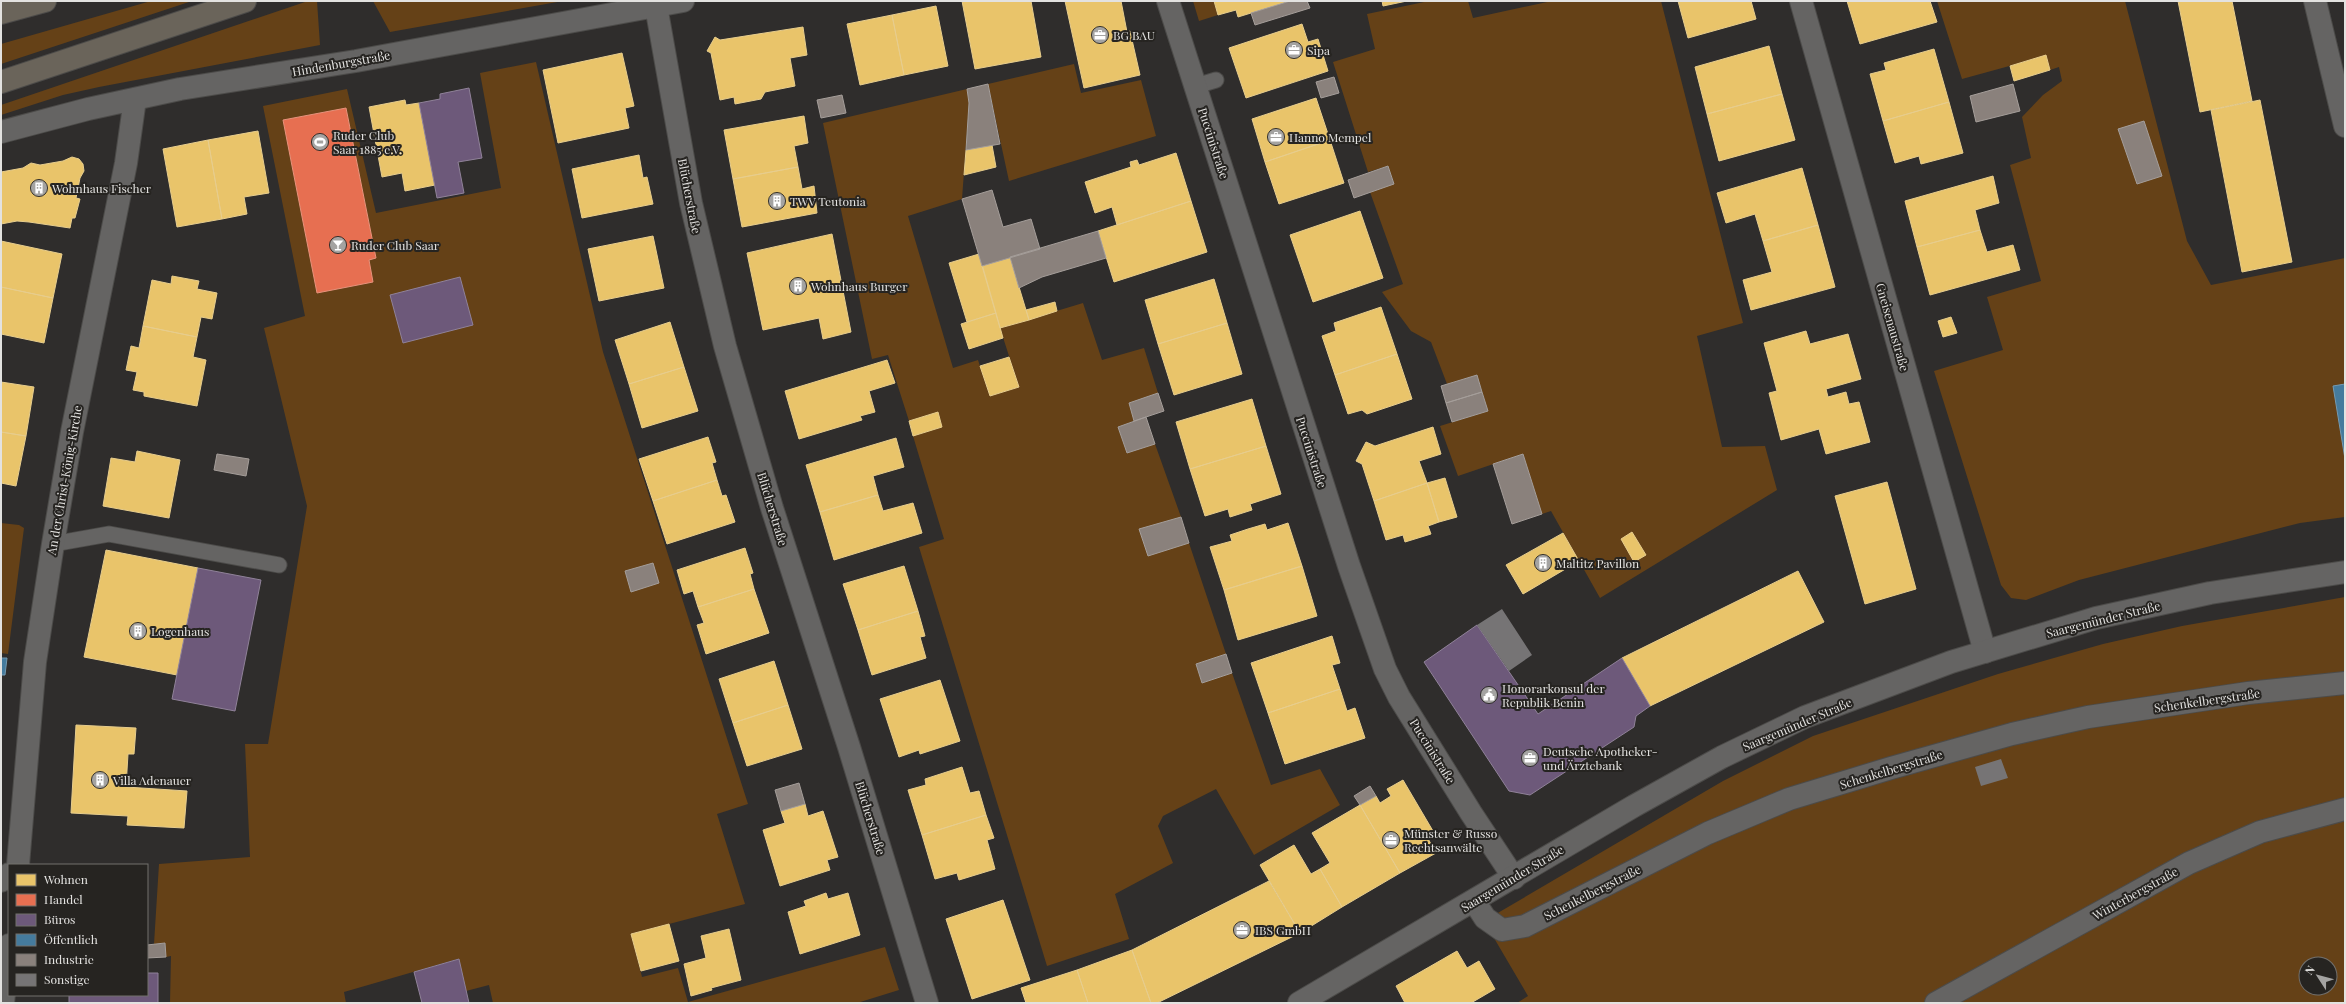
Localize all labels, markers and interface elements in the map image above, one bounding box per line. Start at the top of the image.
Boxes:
office icon: BG BAU [1090,25,1110,45]
place label: BG BAU [1113,27,1155,43]
office icon: Sipa [1284,40,1304,60]
place label: Sipa [1307,42,1330,58]
street label: Hindenburgstraße [291,46,391,80]
street label: Puccinistraße [1195,105,1233,181]
place label: Ruder Club Saar 1885 e.V. [333,127,402,157]
office icon: Hanno Mempel [1266,127,1286,147]
place label: Hanno Mempel [1289,129,1372,145]
sports icon: Ruder Club Saar 1885 e.V. [310,132,330,152]
street label: Blücherstraße [675,157,705,235]
building icon: Wohnhaus Fischer [29,178,49,198]
place label: Wohnhaus Fischer [51,180,152,196]
building icon: TWV Teutonia [767,191,787,211]
place label: TWV Teutonia [790,193,866,209]
bar icon: Ruder Club Saar [328,235,348,255]
place label: Ruder Club Saar [351,237,440,253]
building icon: Wohnhaus Burger [788,276,808,296]
place label: Wohnhaus Burger [810,278,908,294]
street label: Gneisenaustraße [1873,281,1913,373]
street label: An der Christ-König-Kirche [43,404,85,557]
street label: Puccinistraße [1293,414,1331,490]
street label: Blücherstraße [754,470,792,548]
building icon: Maltitz Pavillon [1533,553,1553,573]
place label: Maltitz Pavillon [1556,555,1639,571]
street label: Saargemünder Straße [2044,597,2162,641]
building icon: Logenhaus [128,621,148,641]
place label: Logenhaus [151,623,209,639]
place label: Honorarkonsul der Republik Benin [1502,680,1605,710]
public building icon: Honorarkonsul der Republik Benin [1479,685,1499,705]
street label: Schenkelbergstraße [2153,685,2261,715]
street label: Saargemünder Straße [1740,694,1854,754]
street label: Puccinistraße [1407,715,1459,787]
place label: Deutsche Apotheker- und Ärztebank [1543,743,1658,773]
street label: Schenkelbergstraße [1838,746,1944,792]
office icon: Deutsche Apotheker- und Ärztebank [1520,748,1540,768]
building icon: Villa Adenauer [90,770,110,790]
place label: Villa Adenauer [112,772,192,788]
street label: Blücherstraße [852,779,890,857]
place label: Münster & Russo Rechtsanwälte [1404,825,1498,855]
office icon: Münster & Russo Rechtsanwälte [1381,830,1401,850]
street label: Saargemünder Straße [1458,841,1566,915]
street label: Schenkelbergstraße [1541,861,1643,923]
street label: Winterbergstraße [2089,863,2180,924]
legend [8,864,148,996]
text: Wohnen [43,871,88,887]
text: Handel [44,891,83,907]
text: Büros [44,911,76,927]
office icon: IBS GmbH [1232,920,1252,940]
place label: IBS GmbH [1255,922,1311,938]
text: Öffentlich [44,931,98,947]
text: Industrie [44,951,94,967]
north arrow [2298,956,2338,996]
text: N [2301,962,2318,977]
text: Sonstige [44,971,90,987]

